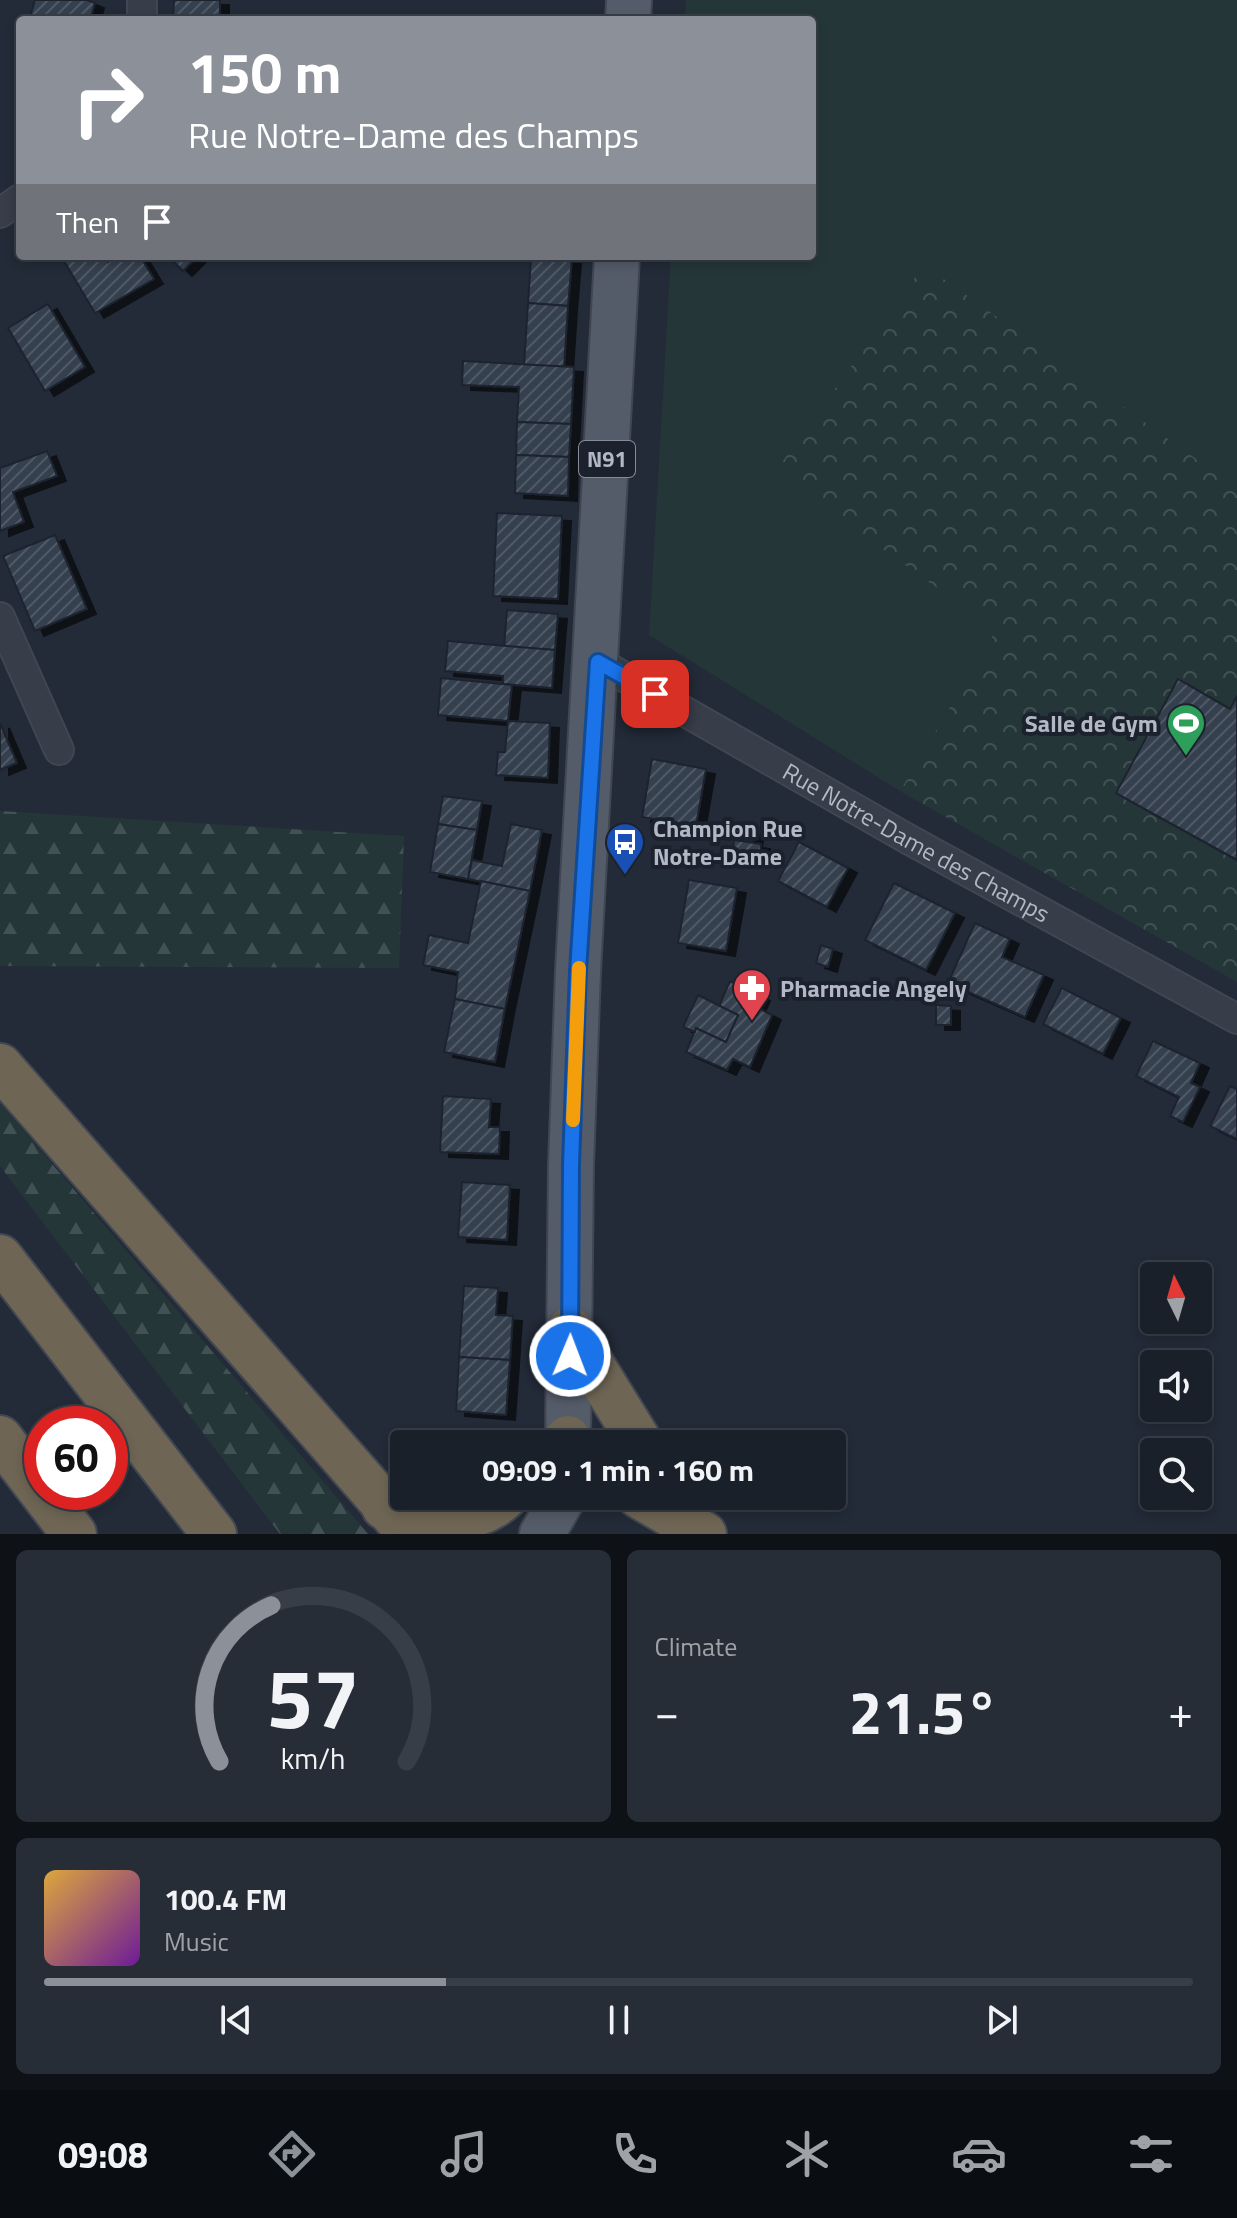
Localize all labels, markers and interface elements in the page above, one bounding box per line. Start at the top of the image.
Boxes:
text: 150 m [188,30,341,115]
icon: right [56,48,160,152]
text: Rue Notre-Dame des Champs [188,107,639,162]
text: Then [56,199,119,245]
icon: arrive [135,200,179,244]
road number: N91 [579,441,635,477]
pin [621,660,689,728]
icon: arrive [633,672,677,716]
sports icon: Salle de Gym [1165,702,1207,757]
place label: Salle de Gym [1025,705,1158,741]
street label: Rue Notre-Dame des Champs [776,753,1057,931]
place label: Champion Rue Notre-Dame [653,810,803,874]
bus stop icon: Champion Rue Notre-Dame [604,821,646,876]
pharmacy icon: Pharmacie Angely [731,967,773,1022]
place label: Pharmacie Angely [780,970,967,1006]
north arrow [1140,1262,1212,1334]
map controls [1140,1262,1212,1510]
position arrow [528,1314,612,1398]
button: sound [1140,1350,1212,1422]
speed limit sign: 60 [24,1406,128,1510]
button: search [1140,1438,1212,1510]
text: 09:09 · 1 min · 160 m [482,1447,754,1493]
text: Climate [655,1627,737,1666]
text: 57 [267,1634,360,1760]
text: 21.5° [849,1666,999,1757]
text: − [655,1678,679,1745]
text: + [1168,1678,1193,1745]
text: km/h [281,1737,346,1780]
text: 100.4 FM [164,1876,287,1922]
text: Music [164,1922,229,1961]
icon: previous [214,1998,258,2042]
icon: pause [597,1998,641,2042]
icon: next [980,1998,1024,2042]
icon: directions [264,2126,320,2182]
icon: music [436,2126,492,2182]
icon: phone [607,2126,663,2182]
icon: climate [779,2126,835,2182]
icon: car [951,2126,1007,2182]
icon: filters [1123,2126,1179,2182]
text: 09:08 [58,2127,148,2182]

